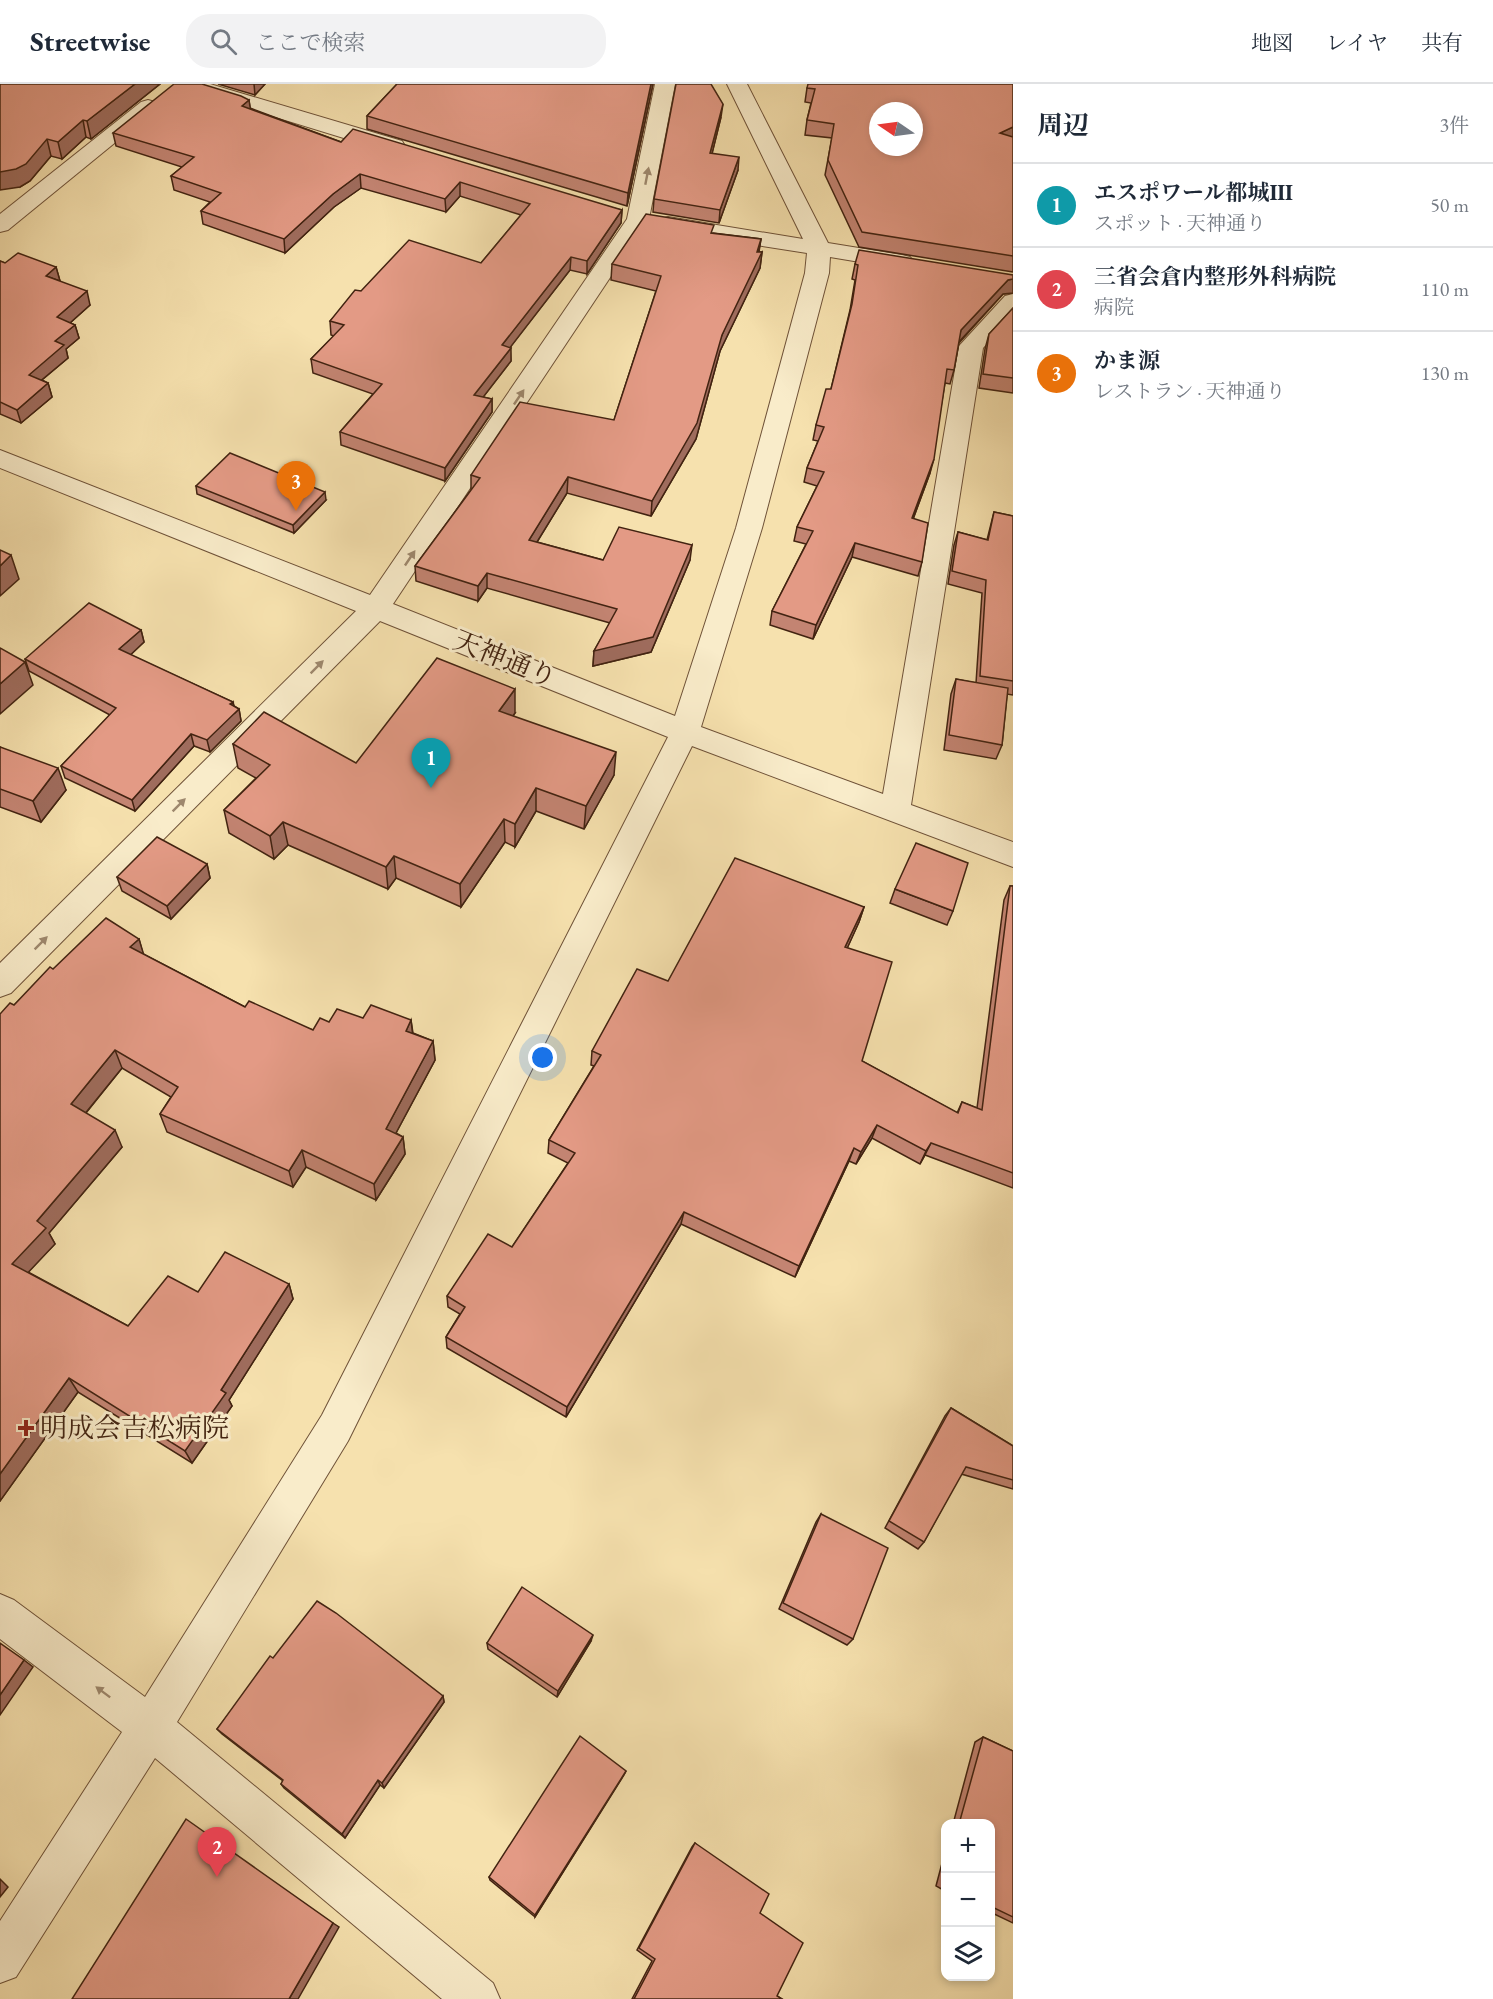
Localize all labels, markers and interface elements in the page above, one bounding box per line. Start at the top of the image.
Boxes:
search box [186,14,606,68]
text: Streetwise [30,23,150,59]
icon: search [207,25,240,58]
text: ここで検索 [255,28,365,57]
text: 地図 [1251,29,1293,56]
text: レイヤ [1326,29,1388,56]
text: 共有 [1421,29,1463,56]
north arrow [869,102,923,156]
text: 周辺 [1037,108,1089,142]
text: 3件 [1439,112,1469,138]
one-way arrow [643,166,652,185]
text: エスポワール都城Ⅲ [1094,178,1293,207]
text: 1 [1051,192,1062,218]
text: 50 m [1430,192,1469,218]
text: スポット · 天神通り [1094,210,1266,236]
text: 三省会倉内整形外科病院 [1094,262,1336,291]
text: 2 [1051,276,1062,302]
text: 110 m [1421,276,1469,302]
text: 病院 [1094,294,1134,320]
text: かま源 [1094,346,1160,375]
text: 3 [1051,360,1062,386]
text: 130 m [1421,360,1469,386]
text: レストラン · 天神通り [1094,378,1285,404]
one-way arrow [513,388,524,405]
pin: 3 [276,462,316,511]
one-way arrow [404,550,415,567]
street label: 天神通り [449,622,562,695]
one-way arrow [310,660,324,674]
pin: 1 [412,738,450,788]
one-way arrow [172,798,186,812]
one-way arrow [34,936,48,950]
your location [528,1043,557,1072]
place label: 明成会吉松病院 [40,1410,229,1445]
marker: 明成会吉松病院 [17,1419,35,1437]
one-way arrow [95,1685,111,1698]
map controls [941,1819,995,1981]
button: + [941,1819,995,1873]
pin: 2 [198,1828,236,1877]
button: − [941,1873,995,1927]
button: layers [941,1927,995,1981]

